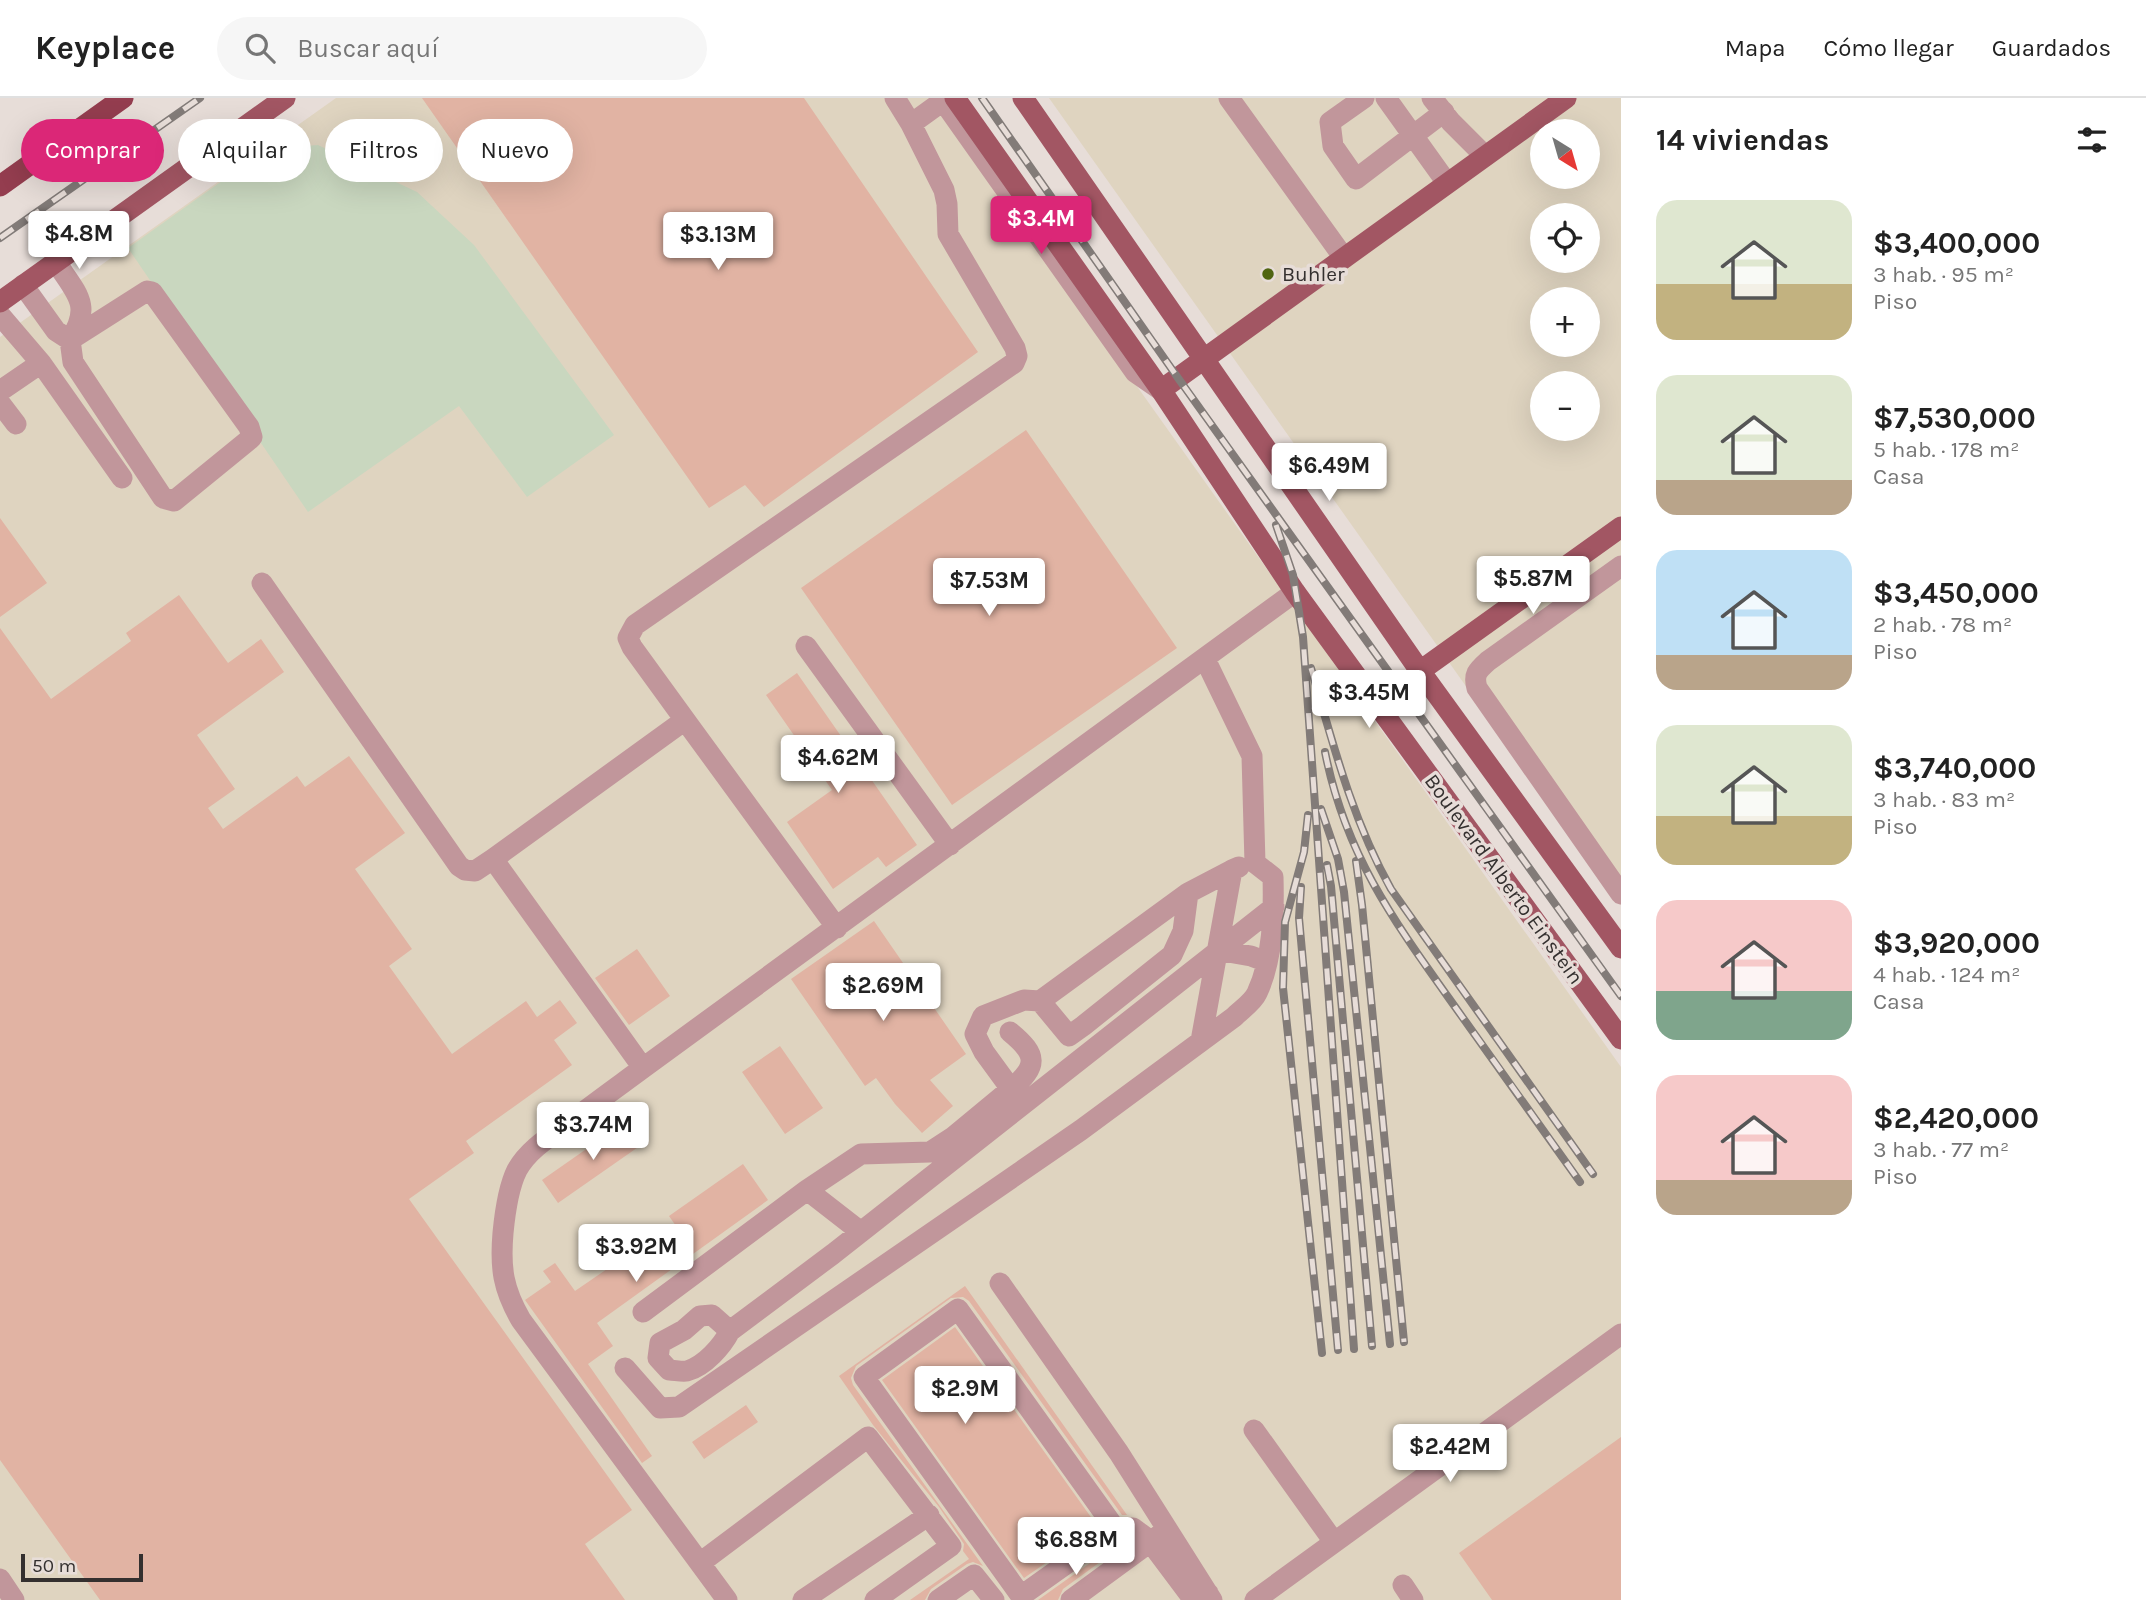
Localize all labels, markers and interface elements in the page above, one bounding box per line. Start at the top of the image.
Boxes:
search box [217,17,707,80]
text: Keyplace [35,29,175,67]
icon: search [241,29,279,67]
text: Buscar aquí [297,33,439,64]
text: Mapa [1725,34,1785,62]
text: Cómo llegar [1823,34,1954,62]
text: Guardados [1992,34,2111,62]
chip: Comprar [21,119,164,182]
chip: Alquilar [178,119,311,182]
chip: Filtros [325,119,443,182]
chip: Nuevo [457,119,573,182]
north arrow [1530,119,1600,189]
map controls [1530,119,1600,441]
icon: filters [2073,121,2111,159]
text: 14 viviendas [1656,122,1829,158]
pin: $3.4M [992,197,1090,256]
button: locate [1530,203,1600,273]
text: $3.4M [1007,205,1075,232]
pin: $4.8M [30,212,128,271]
pin: $3.13M [661,212,775,272]
text: $4.8M [44,220,114,247]
text: $3.13M [679,221,757,248]
text: $3,400,000 [1873,225,2040,261]
icon: home [1712,228,1796,312]
text: 3 hab. · 95 m² [1873,261,2014,288]
place label: Buhler [1282,262,1345,286]
marker: Buhler [1260,266,1276,282]
button: + [1530,287,1600,357]
text: Piso [1873,288,1917,315]
button: − [1530,371,1600,441]
text: $7,530,000 [1873,400,2036,436]
icon: home [1712,403,1796,487]
text: 5 hab. · 178 m² [1873,436,2020,463]
pin: $6.49M [1272,444,1386,503]
text: $6.49M [1288,452,1370,479]
text: Casa [1873,463,1925,490]
pin: $5.87M [1476,556,1590,616]
pin: $7.53M [932,559,1046,618]
text: $5.87M [1493,565,1573,592]
text: $7.53M [949,567,1029,594]
text: $3,450,000 [1873,575,2039,611]
icon: home [1712,578,1796,662]
text: 2 hab. · 78 m² [1873,611,2012,638]
text: Piso [1873,638,1917,665]
pin: $3.45M [1312,670,1426,730]
text: $3.45M [1328,679,1410,706]
pin: $4.62M [781,736,895,795]
text: $4.62M [797,744,879,771]
text: $3,740,000 [1873,750,2036,786]
icon: home [1712,753,1796,837]
street label: Boulevard Alberto Einstein [1420,769,1588,989]
text: 3 hab. · 83 m² [1873,786,2015,813]
text: Piso [1873,813,1917,840]
text: $3,920,000 [1873,925,2040,961]
icon: home [1712,928,1796,1012]
text: 4 hab. · 124 m² [1873,961,2021,988]
pin: $2.69M [826,964,940,1023]
text: $2.69M [842,972,924,999]
text: Casa [1873,988,1925,1015]
text: $2,420,000 [1873,1100,2039,1136]
pin: $3.74M [536,1102,650,1162]
icon: home [1712,1103,1796,1187]
text: $3.74M [553,1111,633,1138]
text: 3 hab. · 77 m² [1873,1136,2009,1163]
text: Piso [1873,1163,1917,1190]
pin: $3.92M [579,1224,693,1284]
text: $3.92M [594,1233,678,1260]
pin: $2.9M [916,1366,1014,1426]
text: $2.9M [931,1375,999,1402]
pin: $2.42M [1393,1424,1507,1484]
text: $2.42M [1409,1433,1491,1460]
pin: $6.88M [1019,1518,1133,1577]
text: $6.88M [1034,1526,1118,1553]
scale bar [21,1551,144,1583]
text: 50 m [32,1555,76,1577]

